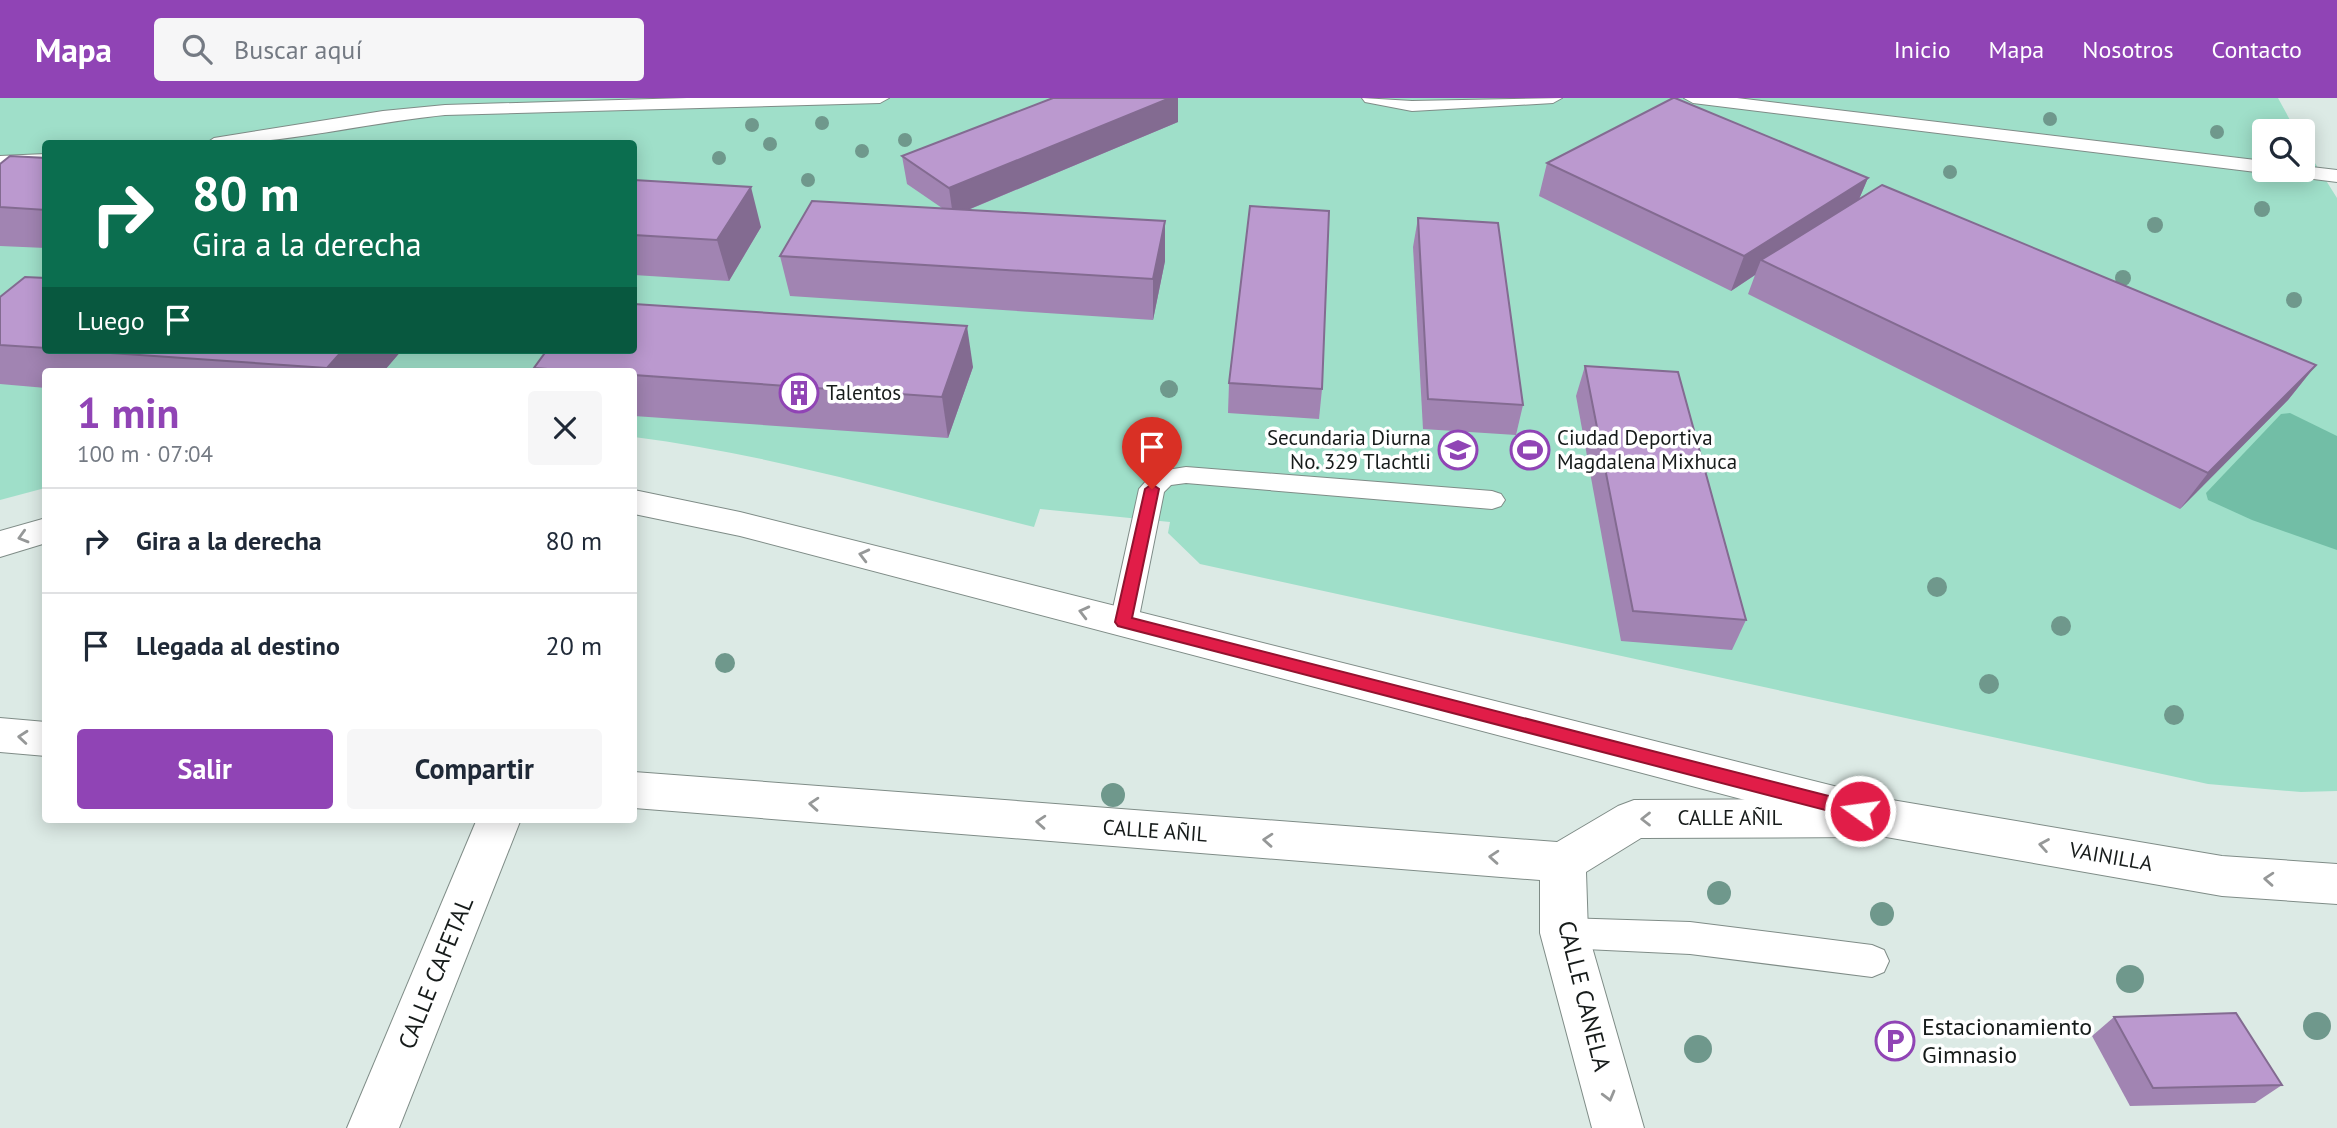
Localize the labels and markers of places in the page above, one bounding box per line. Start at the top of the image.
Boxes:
building icon: Talentos [778,372,820,414]
place label: Talentos [826,379,901,406]
pin [1122,417,1182,489]
place label: Secundaria Diurna No. 329 Tlachtli [1267,424,1431,475]
place label: Ciudad Deportiva Magdalena Mixhuca [1557,424,1737,475]
school or university icon: Secundaria Diurna No. 329 Tlachtli [1437,429,1479,471]
sports icon: Ciudad Deportiva Magdalena Mixhuca [1509,429,1551,471]
place label: Estacionamiento Gimnasio [1922,1011,2092,1070]
parking icon: Estacionamiento Gimnasio [1874,1020,1916,1062]

